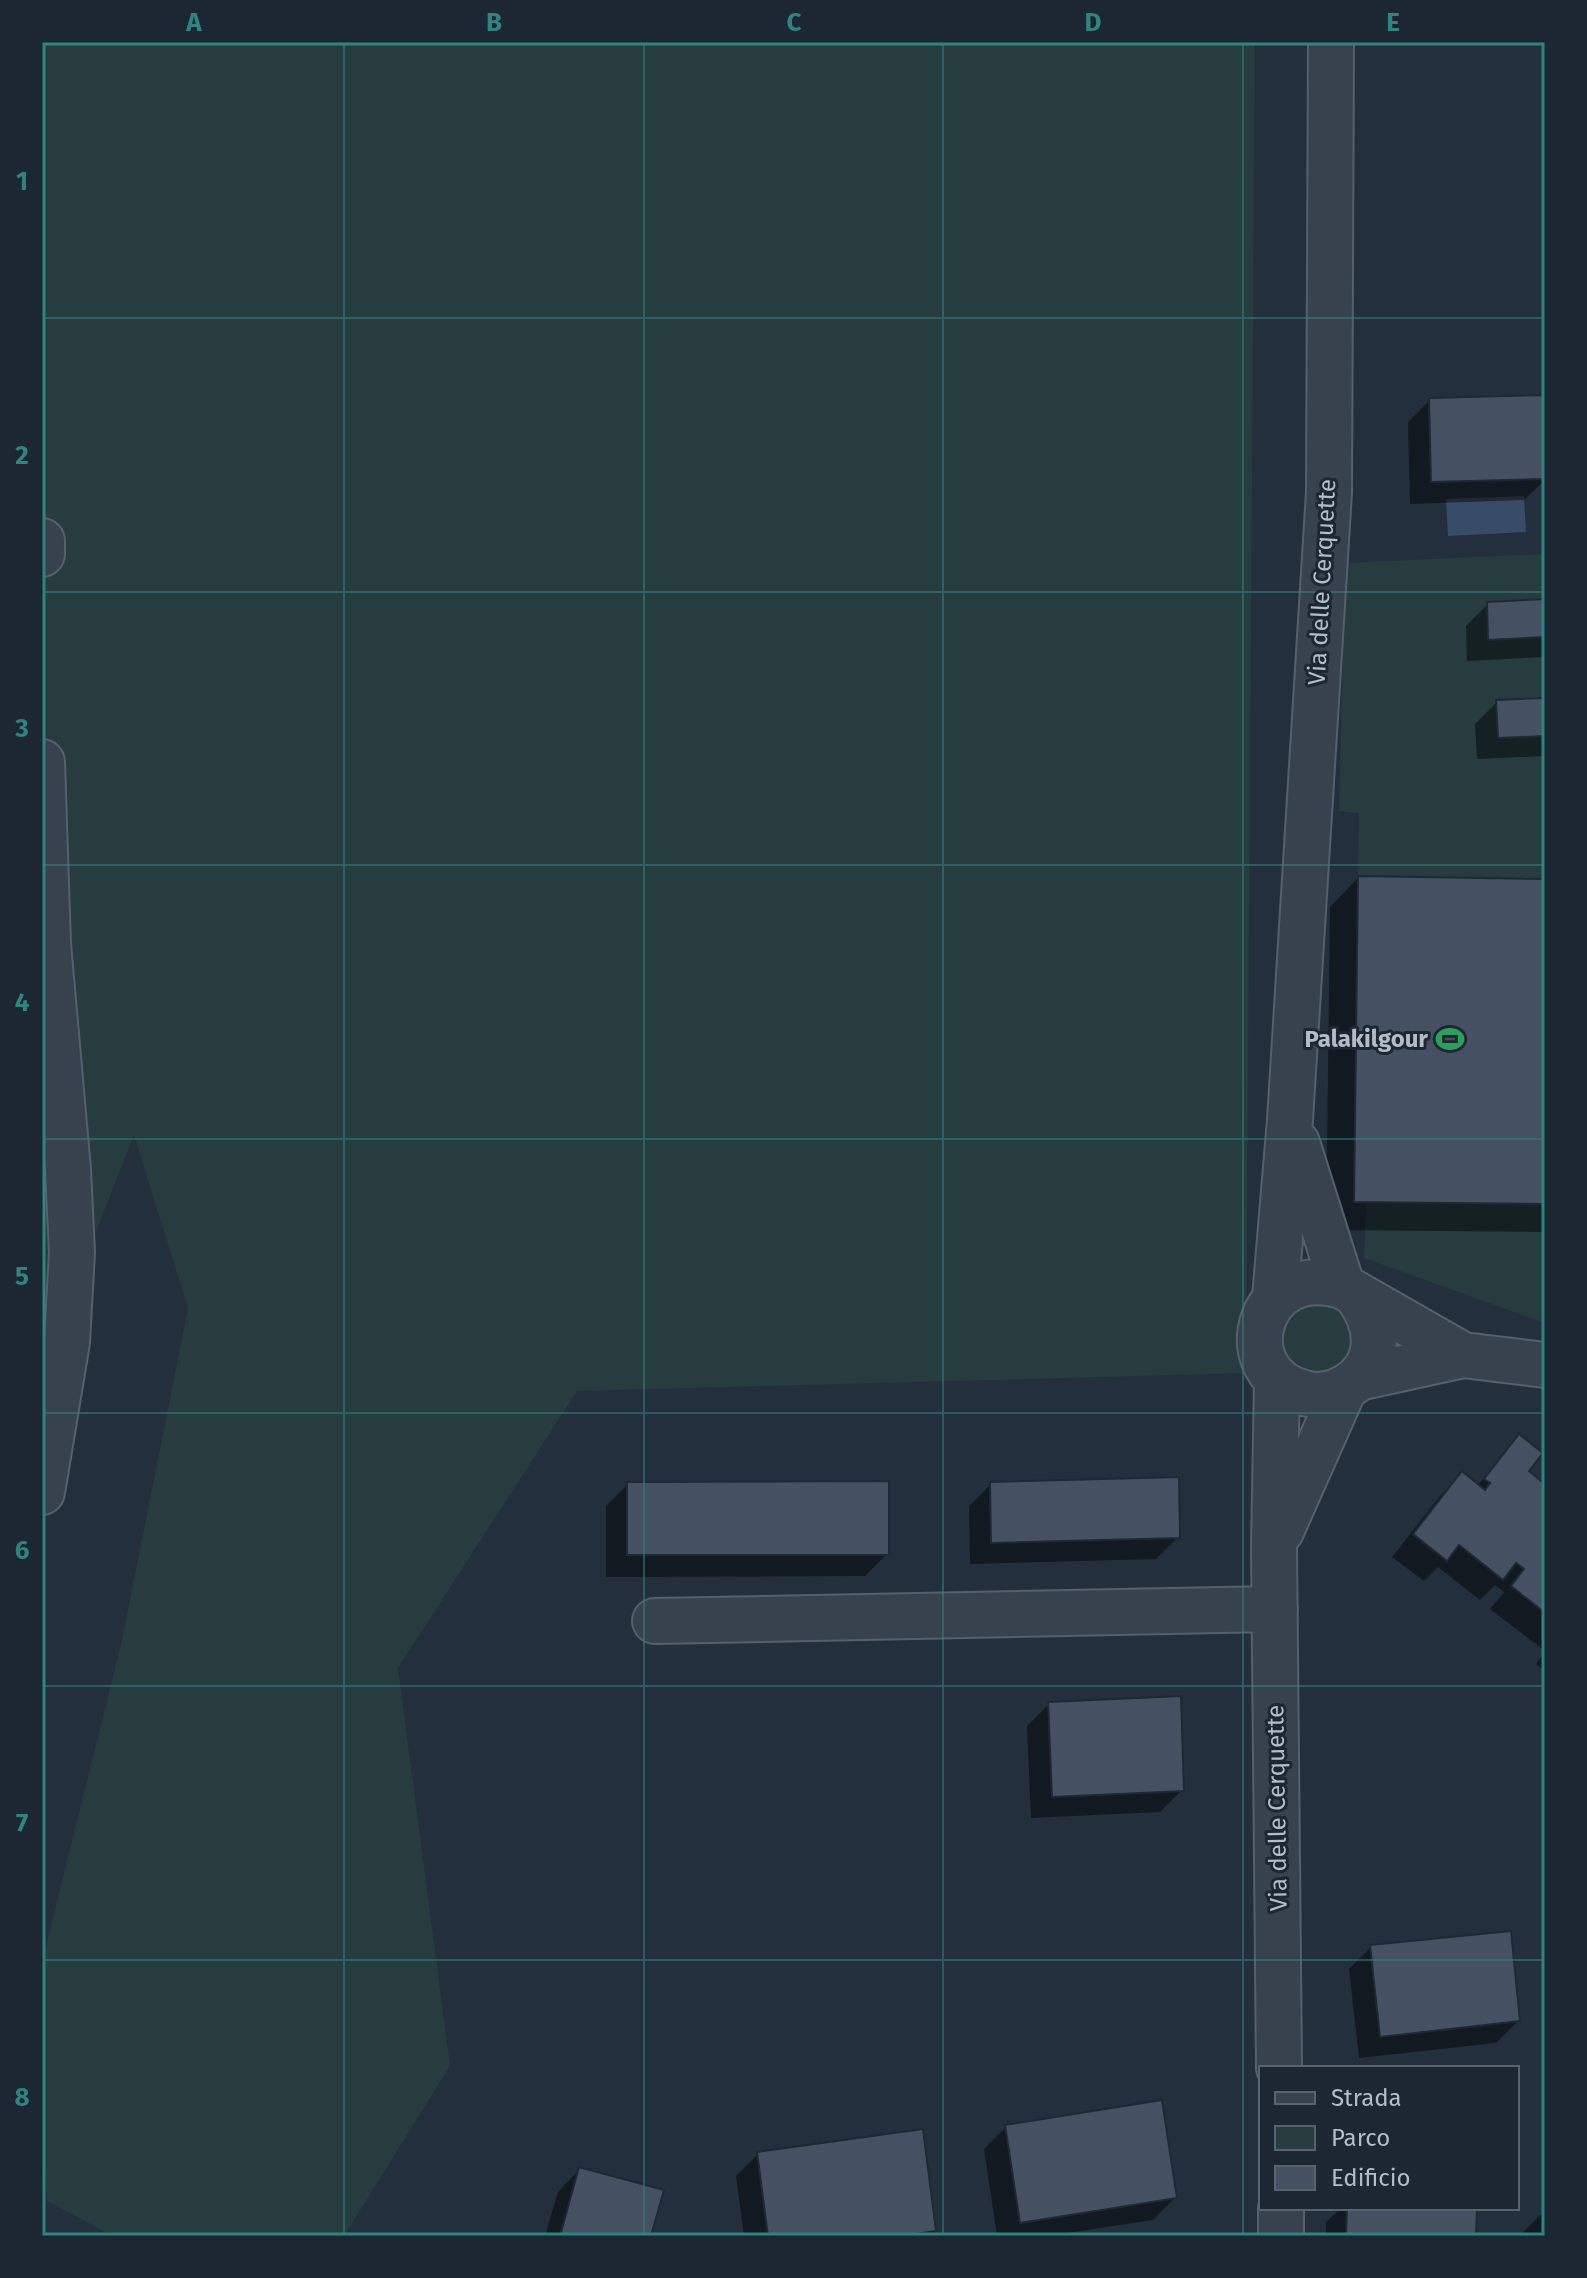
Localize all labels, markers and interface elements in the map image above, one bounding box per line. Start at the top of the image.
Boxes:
text: A [185,7,202,38]
text: B [486,7,502,38]
text: C [787,7,802,38]
text: D [1085,7,1102,38]
text: E [1386,7,1400,38]
text: 1 [16,166,28,197]
text: 2 [15,440,29,471]
street label: Via delle Cerquette [1303,478,1341,686]
text: 3 [14,713,29,744]
text: 4 [15,987,30,1018]
sports icon: Palakilgour [1435,1024,1465,1054]
place label: Palakilgour [1305,1025,1428,1053]
text: 5 [15,1261,29,1292]
text: 6 [15,1535,30,1566]
street label: Via delle Cerquette [1261,1705,1293,1911]
text: 7 [16,1808,28,1839]
legend [1259,2066,1519,2210]
text: 8 [14,2082,30,2113]
text: Strada [1331,2084,1402,2112]
text: Parco [1331,2124,1390,2152]
text: Edificio [1331,2164,1411,2192]

